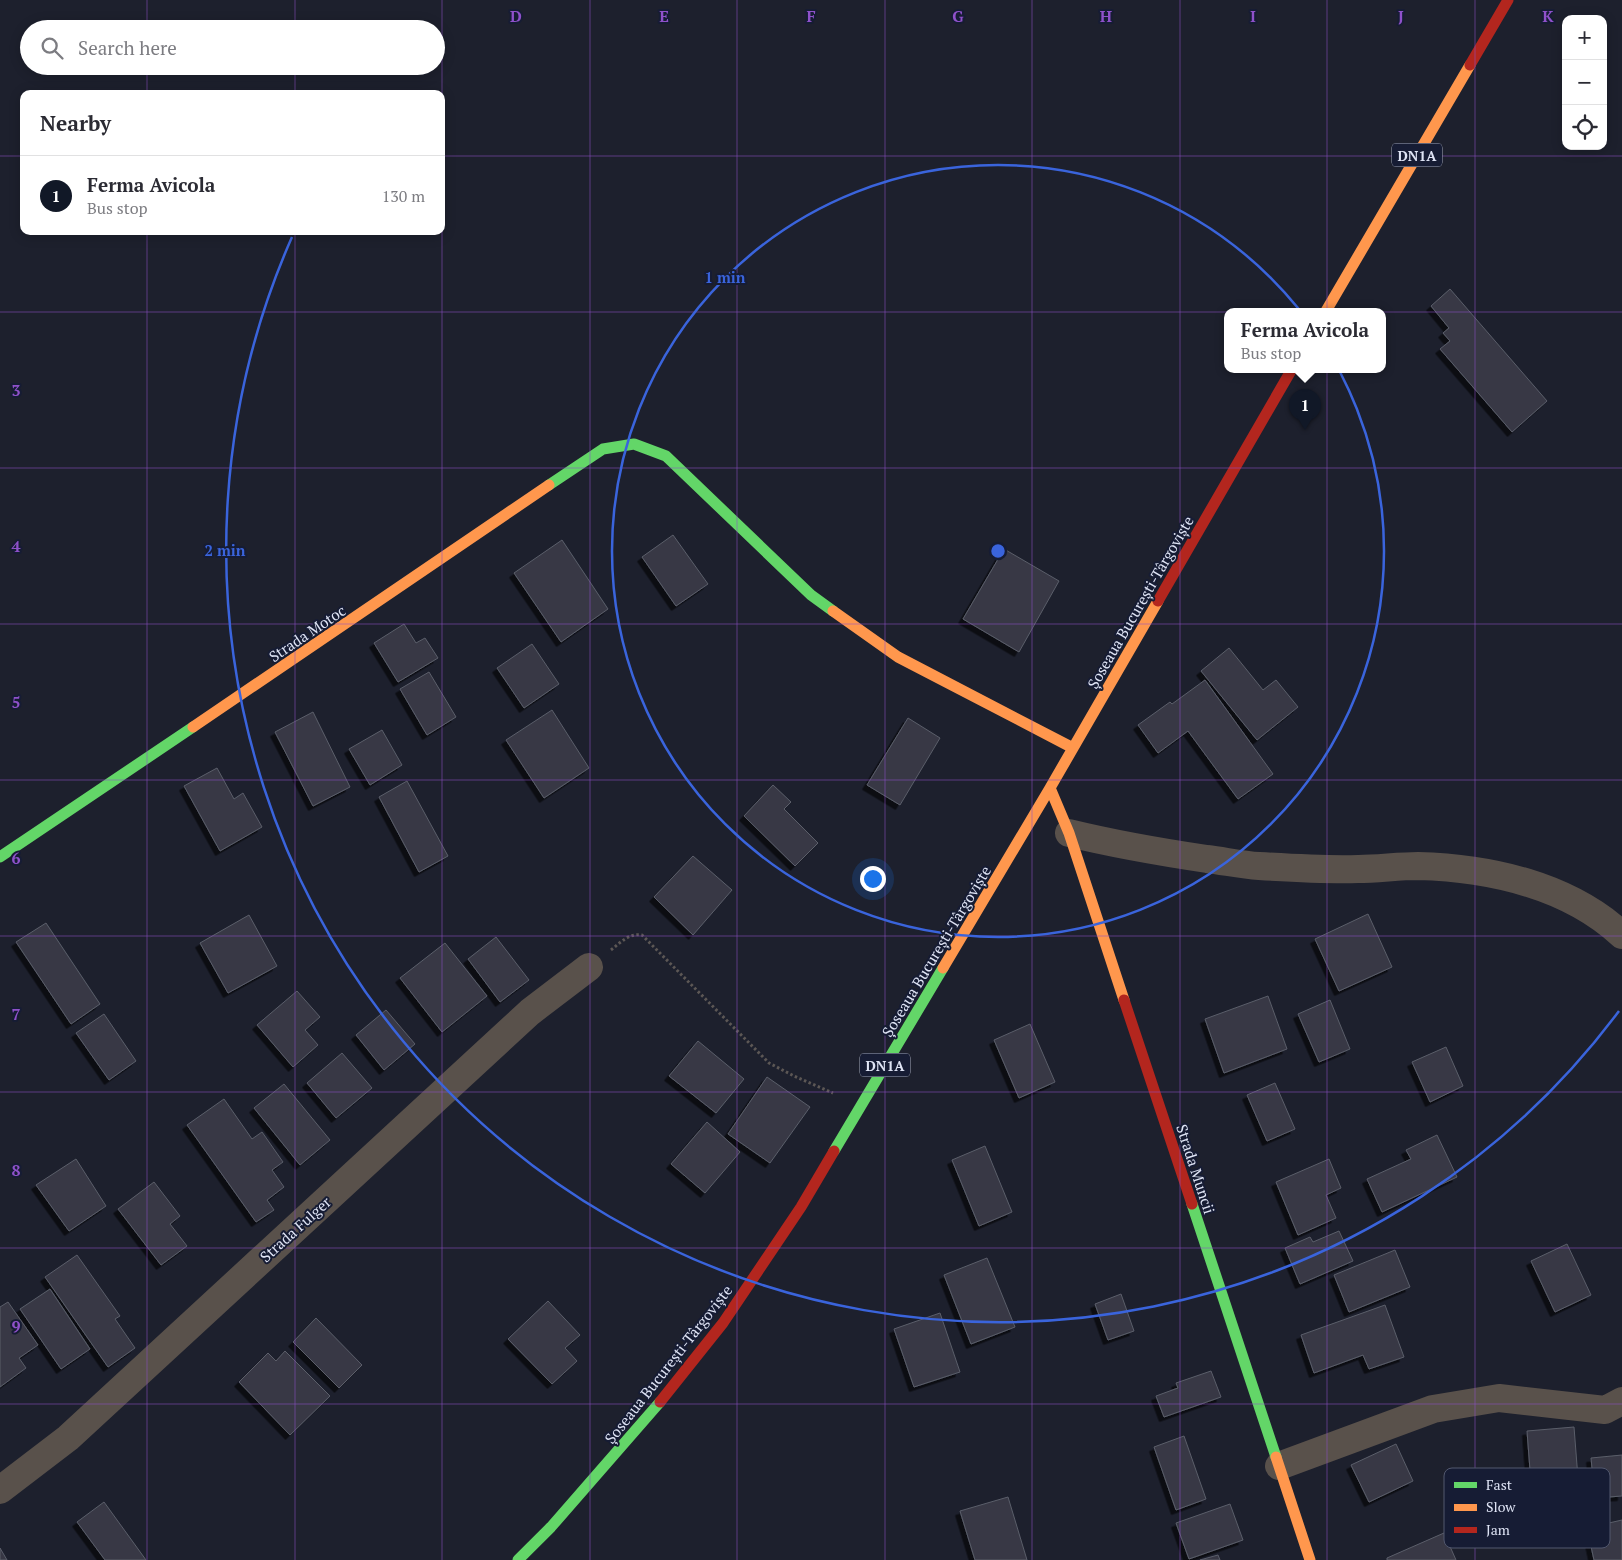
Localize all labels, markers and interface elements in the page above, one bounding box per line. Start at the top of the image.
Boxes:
text: D [510,5,522,27]
text: E [659,5,669,27]
text: F [806,5,816,27]
text: G [952,5,964,27]
text: H [1100,5,1112,27]
text: I [1250,5,1256,27]
text: J [1398,5,1404,27]
text: K [1542,5,1554,27]
map controls [1562,15,1607,150]
button: + [1562,15,1607,60]
search box [20,20,445,75]
icon: search [38,34,66,62]
text: Search here [78,35,177,60]
button: − [1562,60,1607,105]
button: locate [1562,105,1607,150]
text: Nearby [40,109,111,137]
road number: DN1A [1392,144,1442,166]
text: Ferma Avicola [87,172,215,197]
text: 1 [51,185,61,207]
text: 130 m [382,185,425,207]
text: Bus stop [87,197,148,219]
text: 1 min [704,267,746,287]
popup [1224,308,1386,373]
text: Ferma Avicola [1241,317,1369,342]
text: Bus stop [1241,342,1301,364]
text: 3 [11,379,21,401]
pin: 1 [1289,389,1321,430]
street label: Șoseaua București-Târgoviște [1082,512,1199,692]
text: 4 [11,535,21,557]
text: 2 min [204,540,246,560]
centre of rings [989,542,1007,560]
street label: Strada Motoc [265,600,349,666]
text: 5 [11,691,21,713]
text: 6 [11,847,21,869]
street label: Șoseaua București-Târgoviște [877,862,996,1041]
your location [860,866,886,892]
text: 7 [11,1003,21,1025]
road number: DN1A [860,1054,910,1076]
street label: Strada Muncii [1172,1122,1220,1216]
text: 8 [11,1159,21,1181]
street label: Strada Fulger [255,1192,335,1266]
street label: Șoseaua București-Târgoviște [600,1281,737,1448]
text: 9 [11,1315,21,1337]
legend [1444,1468,1610,1548]
text: Fast [1486,1475,1513,1494]
text: Slow [1486,1497,1516,1516]
text: Jam [1486,1520,1510,1539]

